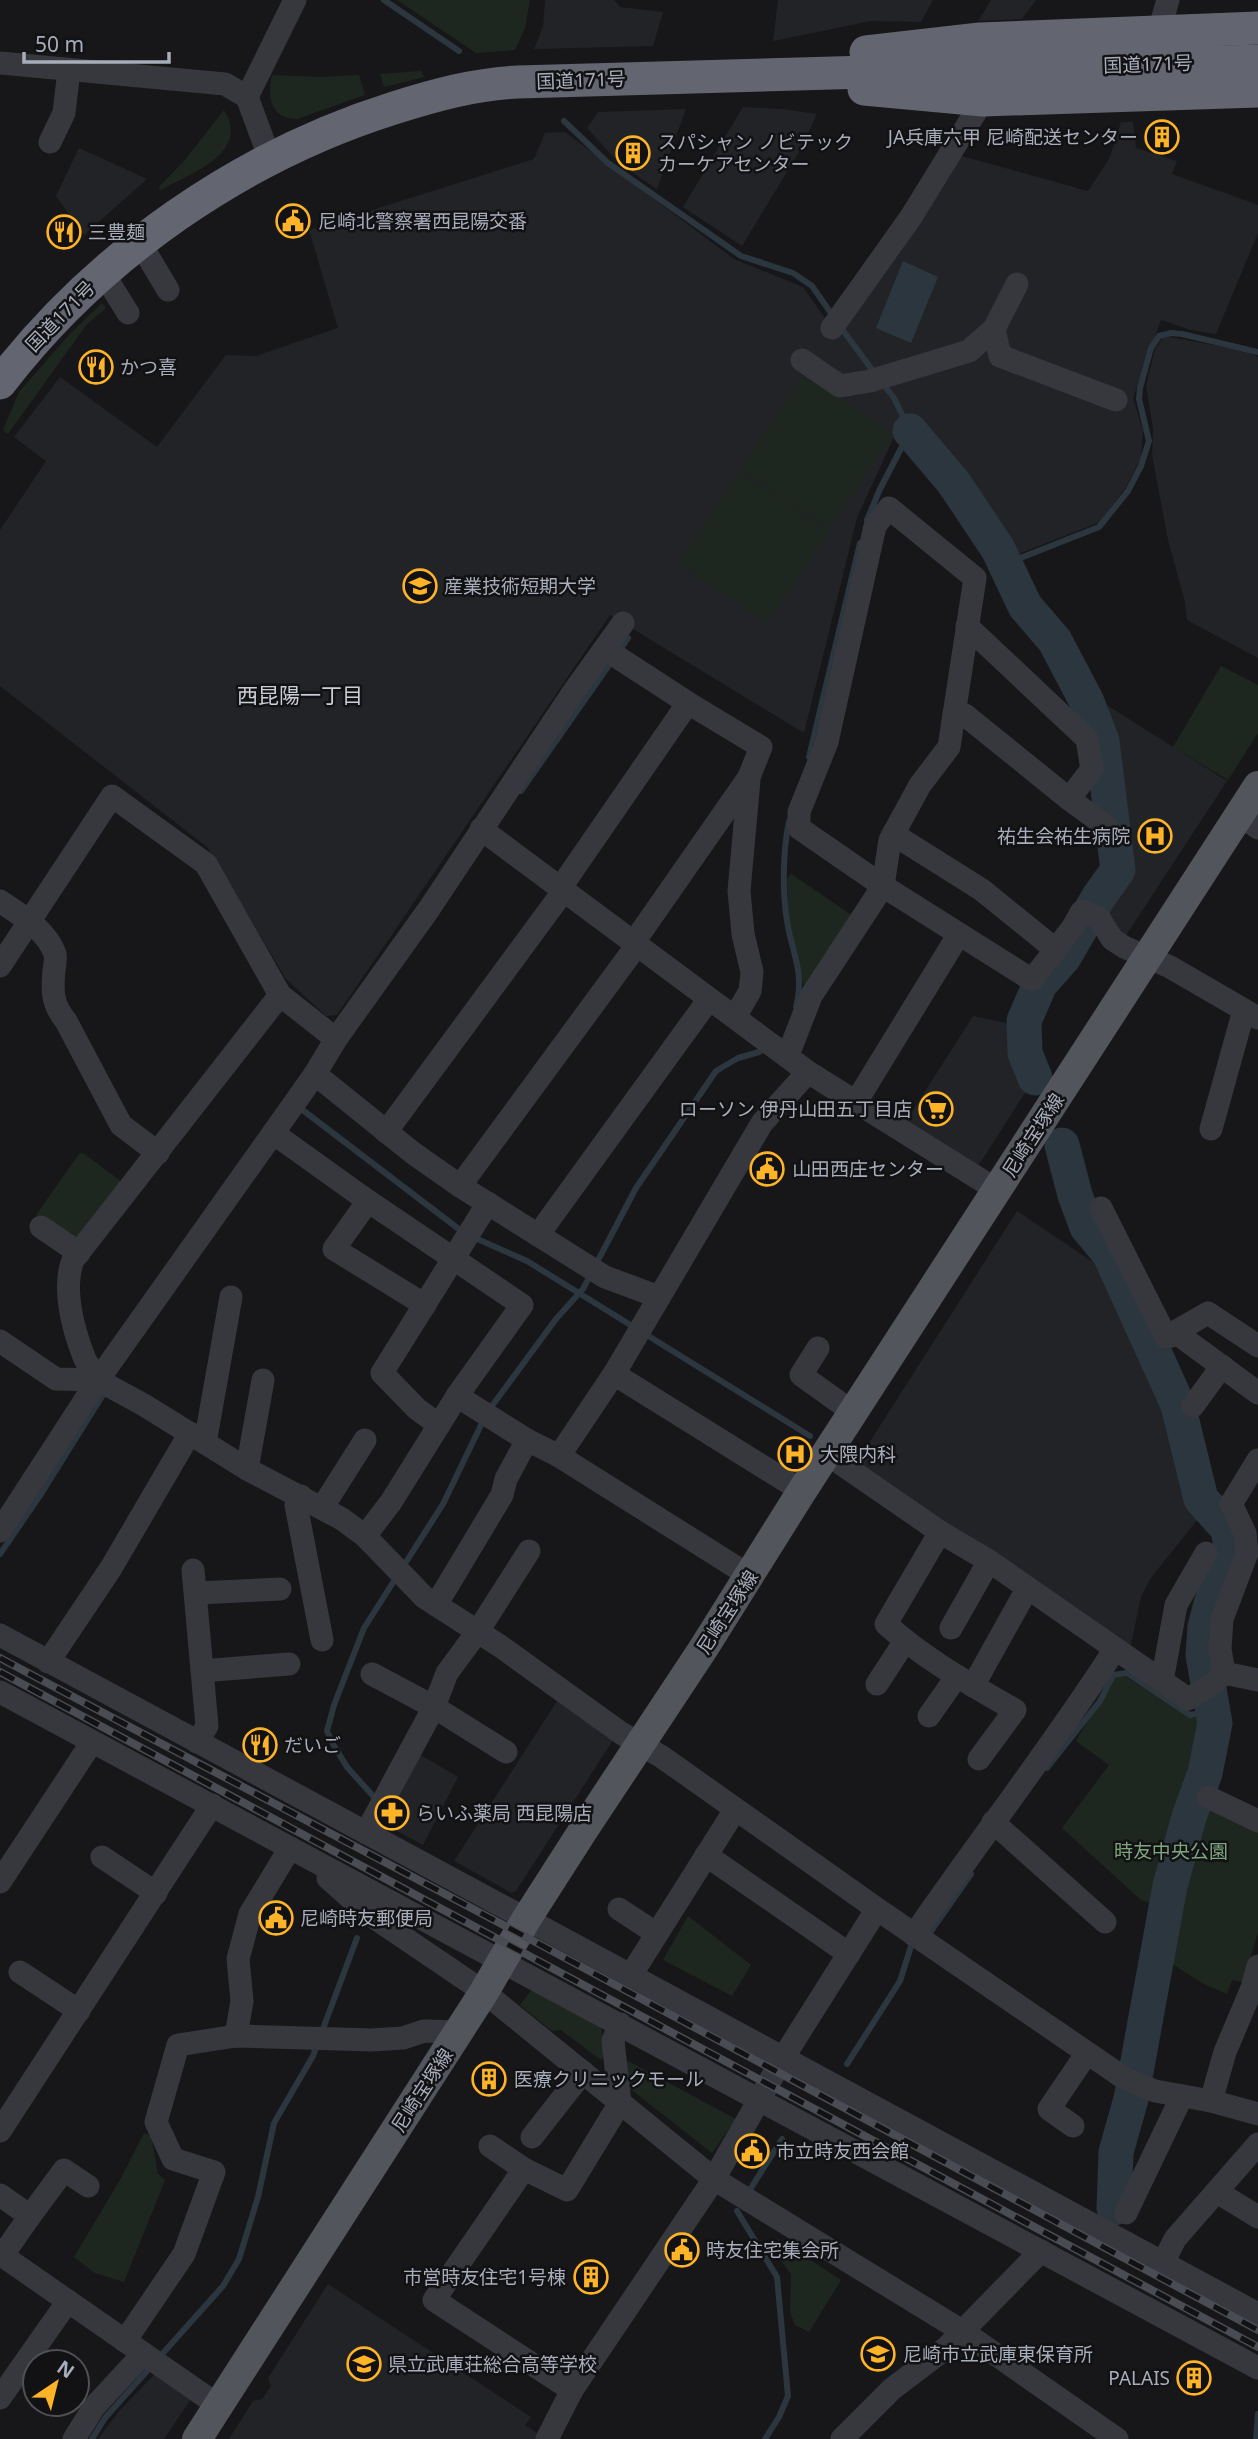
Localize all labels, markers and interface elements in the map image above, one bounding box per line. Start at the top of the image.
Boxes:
scale bar [24,21,170,65]
text: 50 m [35,30,84,58]
street label: 国道171号 [1103,49,1193,79]
street label: 国道171号 [536,65,626,95]
building icon: JA兵庫六甲 尼崎配送センター [1143,118,1181,156]
place label: JA兵庫六甲 尼崎配送センター [886,124,1138,150]
place label: スパシャン ノビテック カーケアセンター [658,129,853,177]
building icon: スパシャン ノビテック カーケアセンター [614,134,652,172]
public building icon: 尼崎北警察署西昆陽交番 [274,202,312,240]
place label: 尼崎北警察署西昆陽交番 [318,208,527,234]
restaurant icon: 三豊麺 [45,213,83,251]
place label: 三豊麺 [88,219,145,245]
street label: 国道171号 [20,275,100,357]
restaurant icon: かつ喜 [77,348,115,386]
place label: かつ喜 [120,354,177,380]
school or university icon: 産業技術短期大学 [401,567,439,605]
place label: 産業技術短期大学 [444,573,596,599]
district label: 西昆陽一丁目 [237,681,363,709]
hospital icon: 祐生会祐生病院 [1136,817,1174,855]
place label: 祐生会祐生病院 [997,823,1130,849]
street label: 尼崎宝塚線 [996,1088,1070,1182]
supermarket icon: ローソン 伊丹山田五丁目店 [917,1090,955,1128]
place label: ローソン 伊丹山田五丁目店 [679,1096,912,1122]
public building icon: 山田西庄センター [748,1150,786,1188]
place label: 山田西庄センター [792,1156,944,1182]
hospital icon: 大隈内科 [776,1435,814,1473]
place label: 大隈内科 [820,1441,896,1467]
street label: 尼崎宝塚線 [690,1565,764,1659]
restaurant icon: だいご [241,1726,279,1764]
place label: だいご [284,1732,341,1758]
pharmacy icon: らいふ薬局 西昆陽店 [373,1794,411,1832]
place label: らいふ薬局 西昆陽店 [416,1800,592,1826]
park label: 時友中央公園 [1114,1838,1228,1864]
public building icon: 尼崎時友郵便局 [257,1899,295,1937]
place label: 尼崎時友郵便局 [300,1905,433,1931]
street label: 尼崎宝塚線 [385,2043,459,2137]
building icon: 医療クリニックモール [470,2060,508,2098]
place label: 医療クリニックモール [514,2066,704,2092]
public building icon: 市立時友西会館 [733,2132,771,2170]
place label: 市立時友西会館 [776,2138,909,2164]
public building icon: 時友住宅集会所 [663,2231,701,2269]
place label: 時友住宅集会所 [706,2237,839,2263]
building icon: 市営時友住宅1号棟 [572,2258,610,2296]
place label: 市営時友住宅1号棟 [403,2264,566,2290]
school or university icon: 尼崎市立武庫東保育所 [859,2335,897,2373]
place label: 尼崎市立武庫東保育所 [903,2341,1093,2367]
school or university icon: 県立武庫荘総合高等学校 [345,2345,383,2383]
north arrow [21,2348,91,2418]
place label: 県立武庫荘総合高等学校 [388,2351,597,2377]
text: N [52,2354,80,2384]
building icon: PALAIS [1175,2359,1213,2397]
place label: PALAIS [1108,2365,1170,2391]

